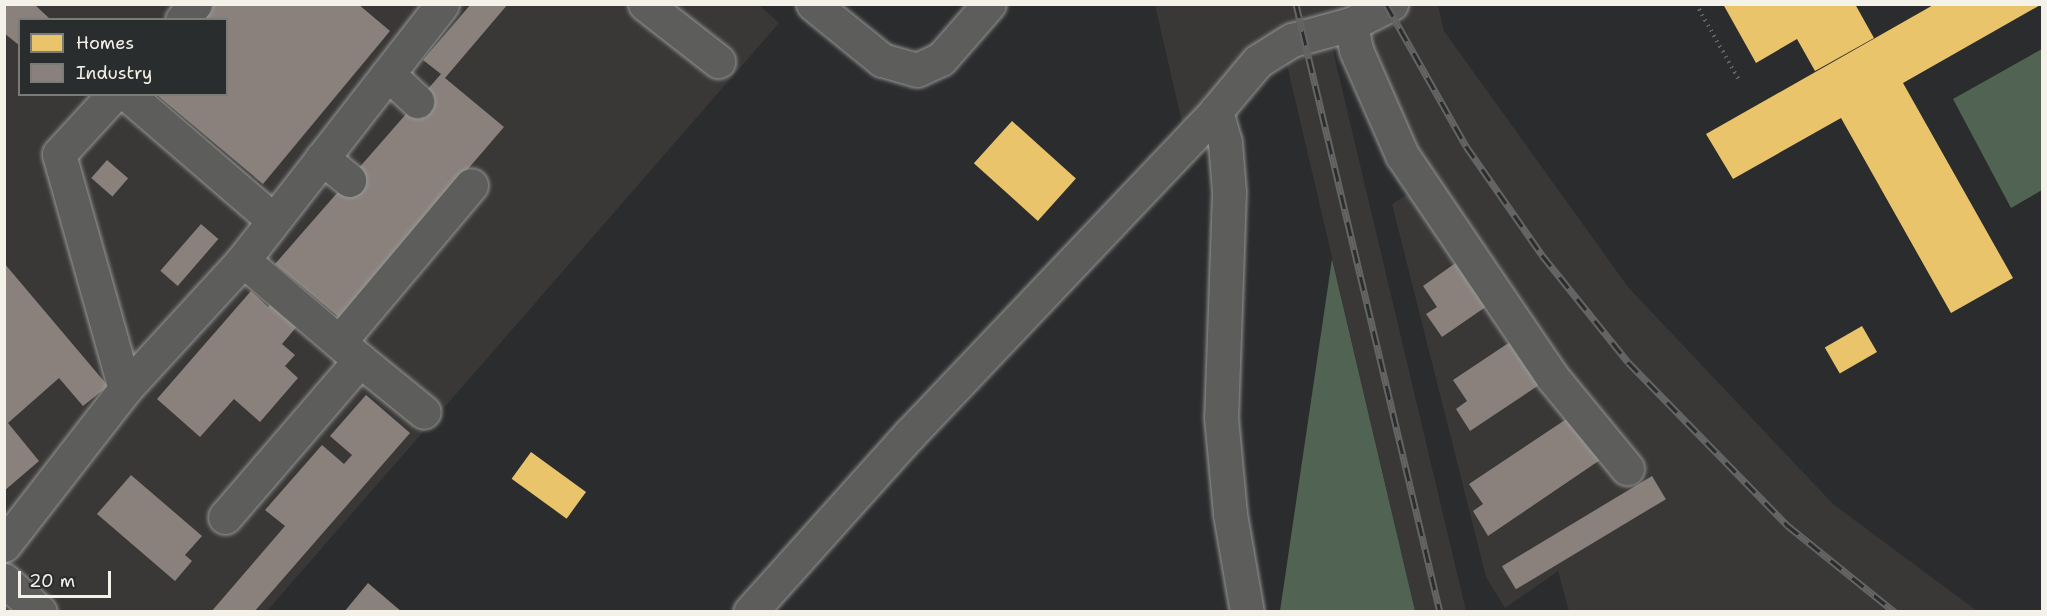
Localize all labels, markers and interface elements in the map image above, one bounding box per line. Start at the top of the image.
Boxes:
legend [18,18,228,96]
text: Homes [76,31,134,55]
text: Industry [76,61,152,85]
scale bar [21,559,114,597]
text: 20 m [29,569,75,593]

